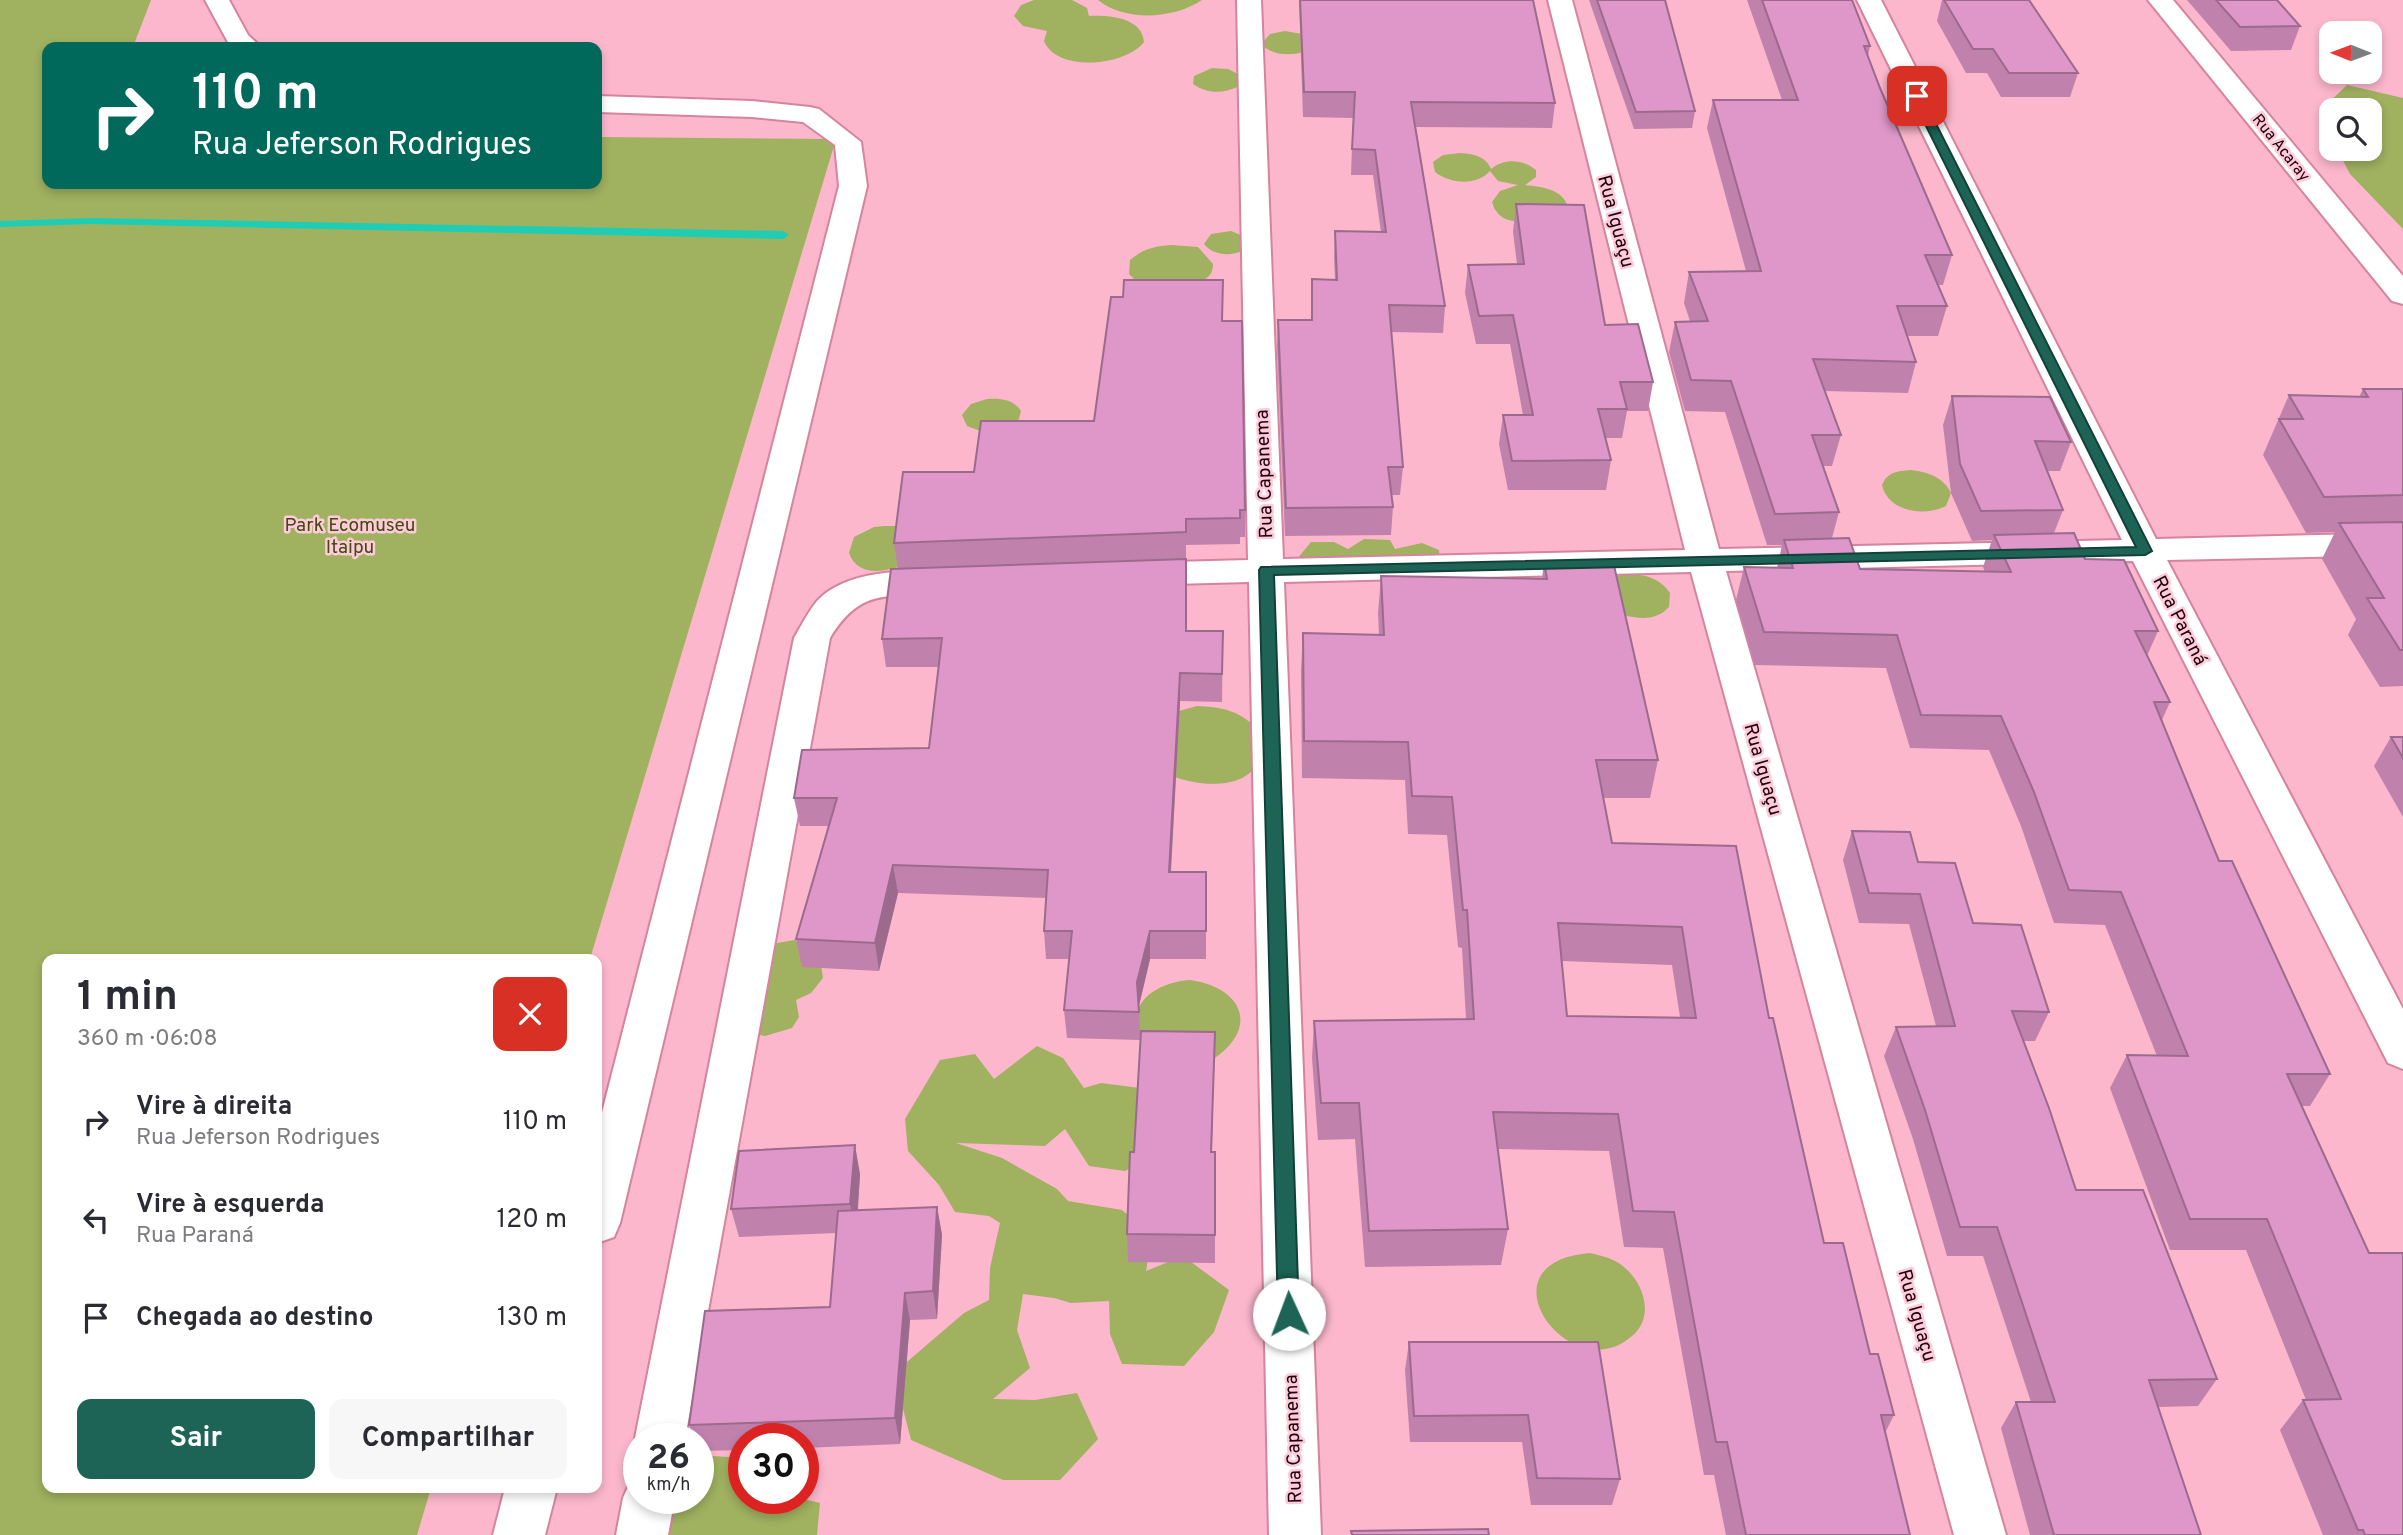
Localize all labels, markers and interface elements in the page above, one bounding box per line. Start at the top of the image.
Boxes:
north arrow [2319,21,2382,84]
map controls [2319,21,2382,161]
text: 110 m [192,65,319,127]
pin [1887,66,1947,126]
icon: right [77,70,168,161]
icon: arrive [1898,77,1936,115]
button: search [2319,98,2382,161]
street label: Rua Acaray [2247,110,2314,186]
text: Rua Jeferson Rodrigues [192,126,532,166]
street label: Rua Iguaçu [1591,173,1639,270]
street label: Rua Capanema [1251,409,1279,539]
park label: Park Ecomuseu Itaipu [285,514,416,560]
street label: Rua Paraná [2146,572,2212,670]
street label: Rua Iguaçu [1737,721,1787,818]
text: 1 min [77,972,178,1025]
button: close [493,977,567,1051]
text: 360 m · 06:08 [77,1025,218,1054]
text: Vire à direita [136,1091,292,1124]
icon: right [77,1103,115,1141]
text: 110 m [503,1106,567,1139]
text: Rua Jeferson Rodrigues [136,1124,380,1153]
text: Vire à esquerda [136,1189,324,1222]
icon: left [77,1201,115,1239]
text: 120 m [497,1204,567,1237]
text: Rua Paraná [136,1222,254,1251]
street label: Rua Iguaçu [1891,1267,1941,1364]
position arrow [1252,1277,1326,1351]
icon: arrive [77,1299,115,1337]
text: Chegada ao destino [136,1302,373,1335]
text: 130 m [497,1302,567,1335]
street label: Rua Capanema [1280,1374,1308,1504]
button: Sair [77,1399,315,1479]
button: Compartilhar [329,1399,567,1479]
speed limit sign: 30 [728,1423,819,1514]
text: 26 [647,1437,690,1481]
text: km/h [647,1474,690,1497]

